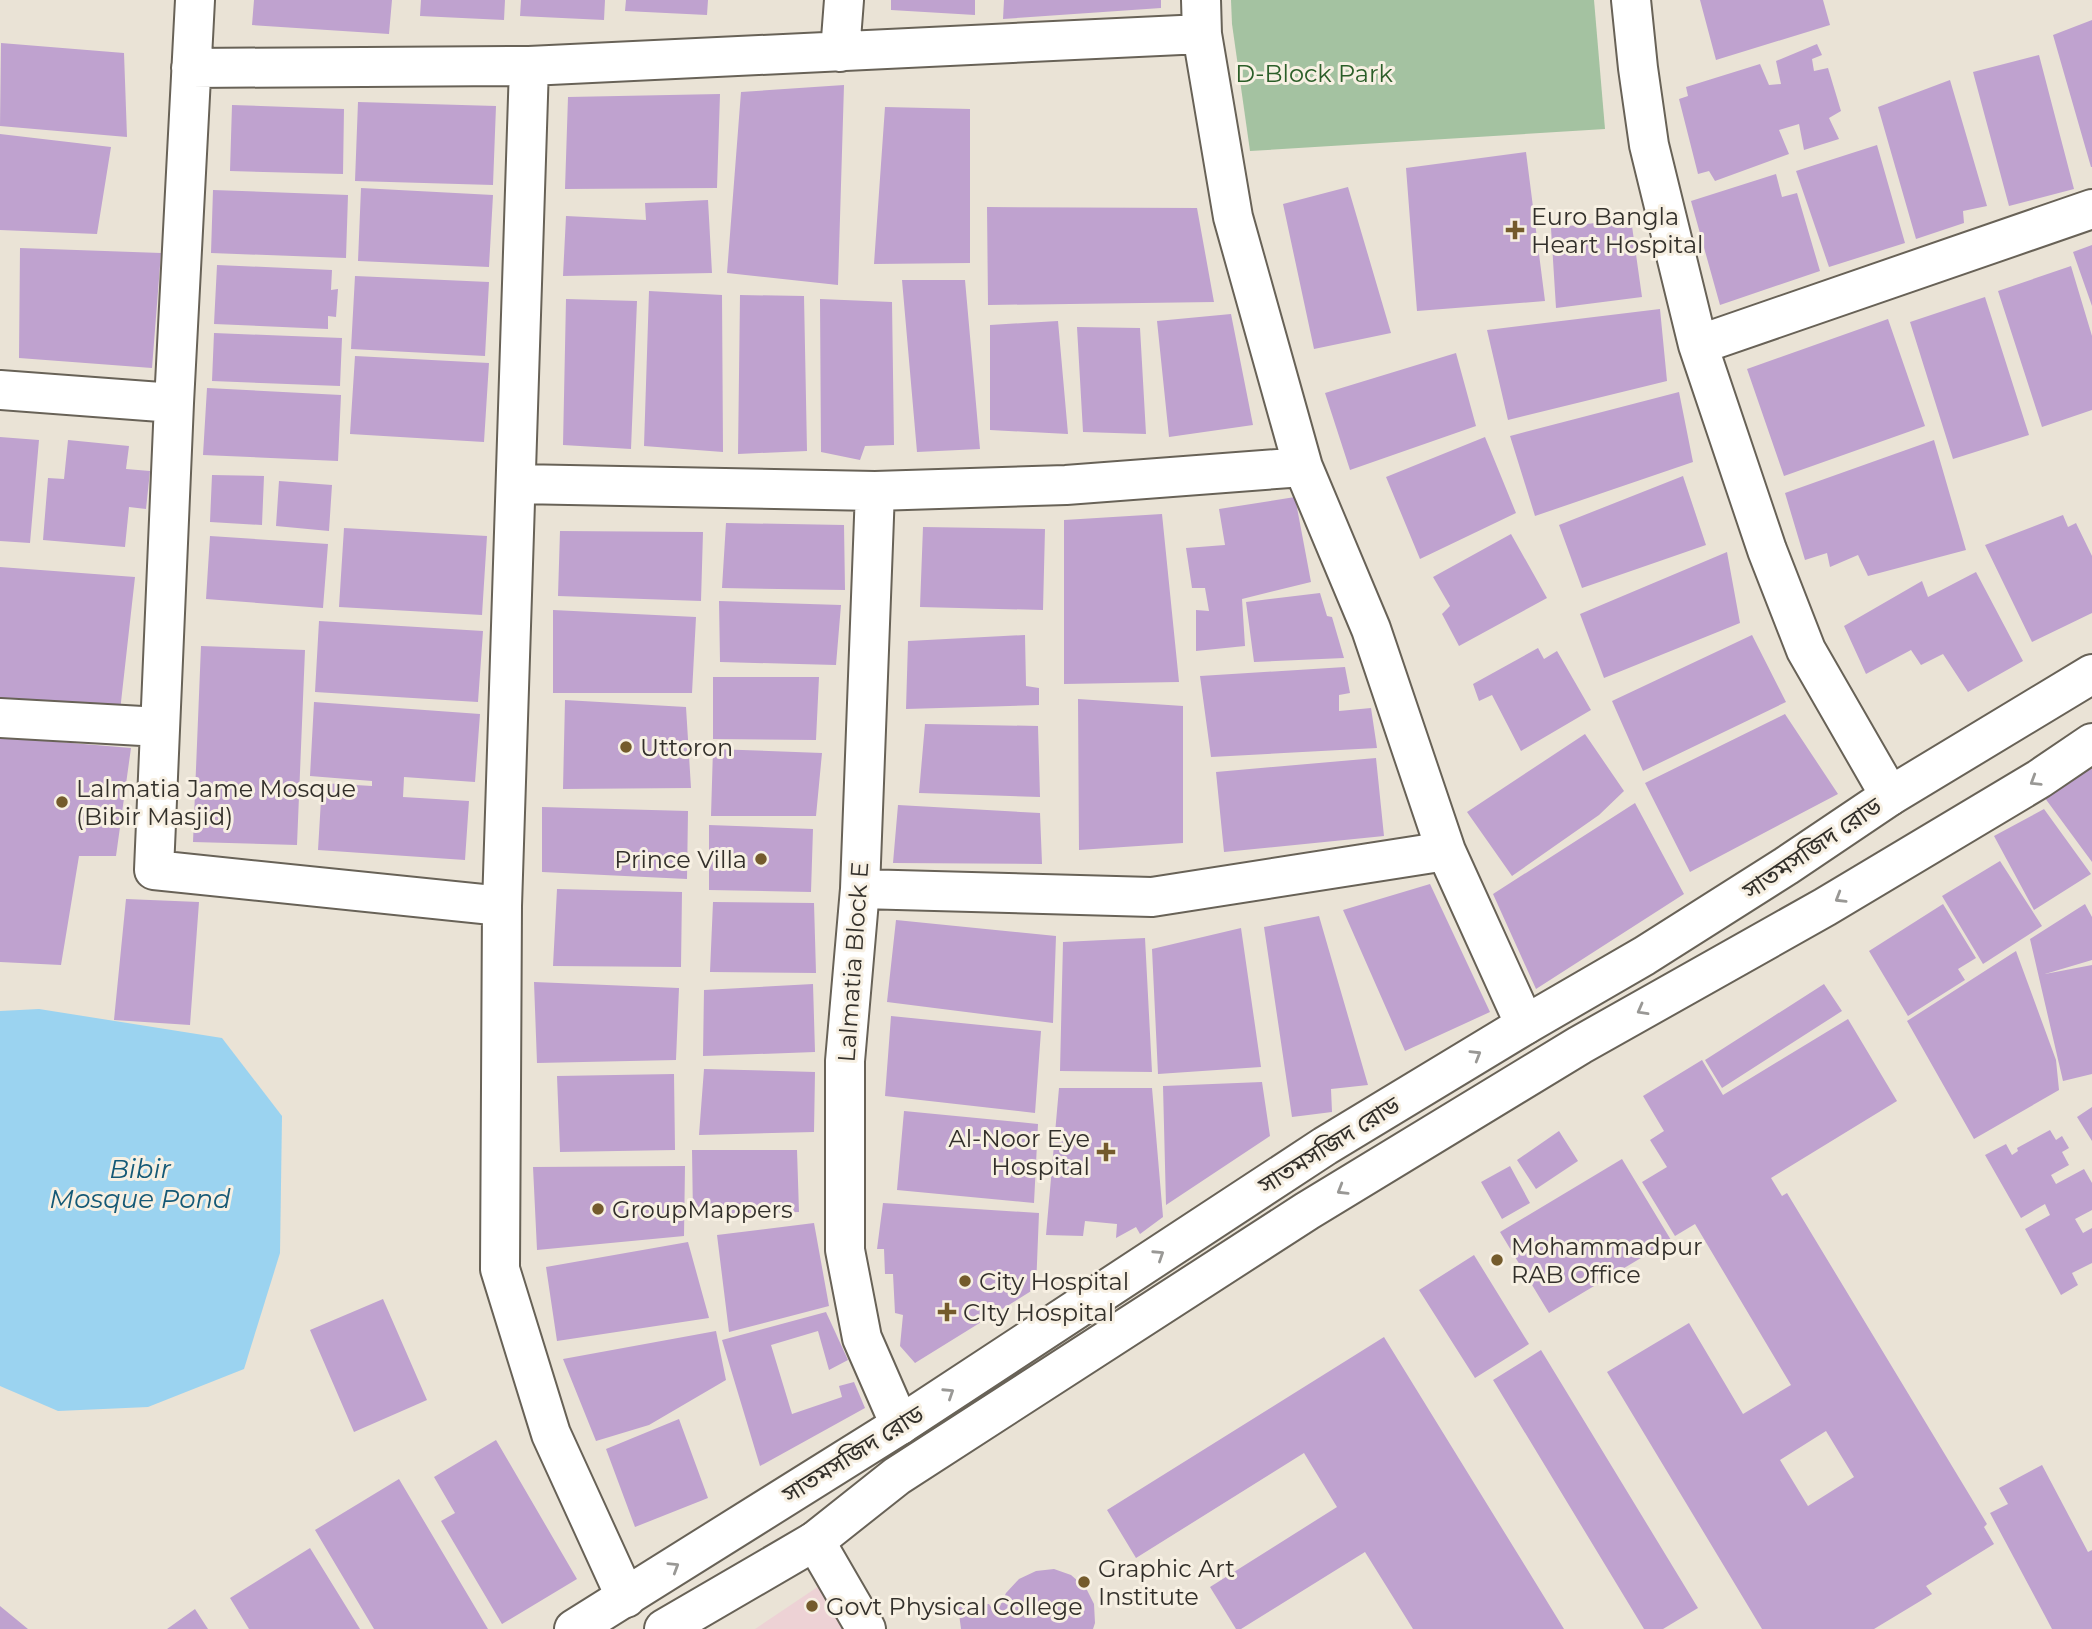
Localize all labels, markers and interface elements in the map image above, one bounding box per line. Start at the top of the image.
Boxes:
park label: D-Block Park [1235,59,1393,88]
place label: Euro Bangla Heart Hospital [1531,202,1704,259]
marker: Euro Bangla Heart Hospital [1505,220,1525,240]
place label: Uttoron [640,733,733,762]
marker: Uttoron [618,739,634,755]
one-way arrow [2030,772,2043,785]
place label: Lalmatia Jame Mosque (Bibir Masjid) [76,774,356,831]
street label: সাতমসজিদ রোড [1736,790,1888,906]
marker: Lalmatia Jame Mosque (Bibir Masjid) [54,794,70,810]
place label: Prince Villa [614,845,747,874]
marker: Prince Villa [753,851,769,867]
street label: Lalmatia Block E [832,861,874,1063]
one-way arrow [1835,890,1848,903]
one-way arrow [1637,1002,1649,1015]
one-way arrow [1468,1050,1481,1063]
street label: সাতমসজিদ রোড [1252,1090,1406,1200]
place label: Al-Noor Eye Hospital [948,1124,1090,1181]
marker: Al-Noor Eye Hospital [1096,1142,1116,1162]
water label: Bibir Mosque Pond [49,1153,231,1215]
one-way arrow [1336,1181,1349,1194]
place label: GroupMappers [612,1195,793,1224]
marker: GroupMappers [590,1201,606,1217]
place label: Mohammadpur RAB Office [1511,1232,1703,1289]
one-way arrow [1152,1250,1165,1263]
marker: Mohammadpur RAB Office [1489,1252,1505,1268]
place label: City Hospital [979,1267,1129,1296]
marker: City Hospital [957,1273,973,1289]
place label: CIty Hospital [963,1298,1114,1327]
marker: CIty Hospital [937,1302,957,1322]
one-way arrow [941,1388,954,1401]
street label: সাতমসজিদ রোড [776,1399,930,1509]
place label: Graphic Art Institute [1098,1554,1235,1611]
one-way arrow [666,1563,679,1576]
marker: Graphic Art Institute [1076,1574,1092,1590]
place label: Govt Physical College [826,1592,1083,1621]
marker: Govt Physical College [804,1598,820,1614]

